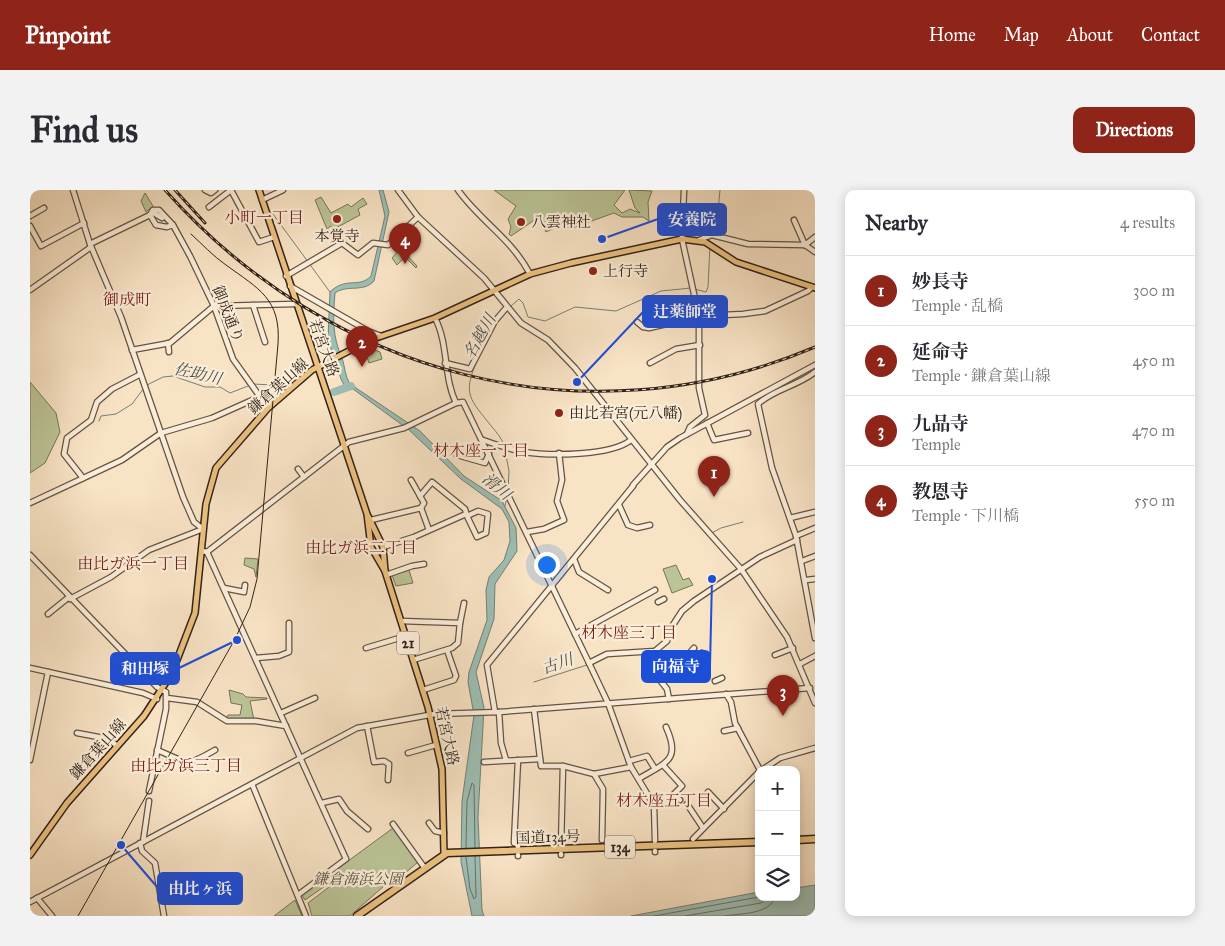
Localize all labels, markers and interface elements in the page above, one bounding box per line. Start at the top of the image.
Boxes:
text: Pinpoint [25,20,111,50]
text: Home [929,24,976,46]
text: Map [1004,24,1039,46]
text: About [1067,24,1113,46]
text: Contact [1141,24,1200,46]
button: Directions [1073,107,1195,153]
text: Find us [30,109,138,152]
callout: 安養院 [658,204,726,235]
district label: 小町一丁目 [224,208,304,227]
text: 安養院 [668,210,716,229]
text: Nearby [865,210,928,236]
marker: 本覚寺 [331,213,343,225]
place label: 八雲神社 [531,213,591,231]
text: 4 results [1120,213,1175,232]
marker: 八雲神社 [515,216,527,228]
pin: 4 [389,223,421,264]
place label: 本覚寺 [314,227,360,245]
place label: 上行寺 [603,262,648,280]
marker: 上行寺 [587,265,599,277]
text: 妙長寺 [912,270,969,293]
text: 1 [878,281,884,300]
text: 300 m [1133,281,1175,300]
street label: 御成通り [208,283,248,345]
district label: 御成町 [103,290,151,309]
callout: 辻薬師堂 [643,296,727,327]
text: Temple · 乱橋 [912,296,1003,315]
text: 辻薬師堂 [653,302,717,321]
water label: 名越川 [459,309,500,362]
street label: 若宮大路 [305,317,343,379]
pin: 2 [346,326,378,367]
text: 延命寺 [912,340,969,363]
text: 2 [877,351,885,370]
text: 450 m [1132,351,1175,370]
street label: 鎌倉葉山線 [244,354,312,418]
water label: 佐助川 [172,359,225,389]
text: Temple · 鎌倉葉山線 [912,366,1051,385]
place label: 由比若宮(元八幡) [569,404,682,423]
marker: 由比若宮(元八幡) [553,407,565,419]
text: 九品寺 [912,412,969,435]
text: 3 [878,421,884,440]
text: 470 m [1132,421,1175,440]
text: Temple [912,435,961,454]
district label: 材木座一丁目 [433,441,529,460]
pin: 1 [698,456,730,497]
water label: 滑川 [478,469,517,505]
text: 教恩寺 [912,480,969,503]
text: 4 [877,491,885,510]
text: 550 m [1134,491,1175,510]
text: Temple · 下川橋 [912,506,1019,525]
district label: 由比ガ浜二丁目 [305,538,417,557]
your location [534,552,560,578]
district label: 由比ガ浜一丁目 [77,554,189,573]
district label: 材木座三丁目 [581,623,677,642]
road number: 21 [397,632,419,654]
water label: 古川 [539,649,577,678]
callout: 向福寺 [642,651,710,682]
callout: 和田塚 [111,653,179,684]
text: 向福寺 [652,657,700,676]
text: 和田塚 [121,659,169,678]
pin: 3 [767,675,799,716]
street label: 若宮大路 [431,705,463,767]
street label: 鎌倉葉山線 [66,715,130,783]
district label: 由比ガ浜三丁目 [130,756,242,775]
map controls [755,766,800,901]
button: + [755,766,800,811]
district label: 材木座五丁目 [616,791,712,810]
button: − [755,811,800,856]
street label: 国道134号 [515,827,581,847]
road number: 134 [605,836,635,859]
button: layers [755,856,800,901]
park label: 鎌倉海浜公園 [313,870,406,888]
callout: 由比ヶ浜 [158,873,242,904]
text: 由比ヶ浜 [168,879,232,898]

